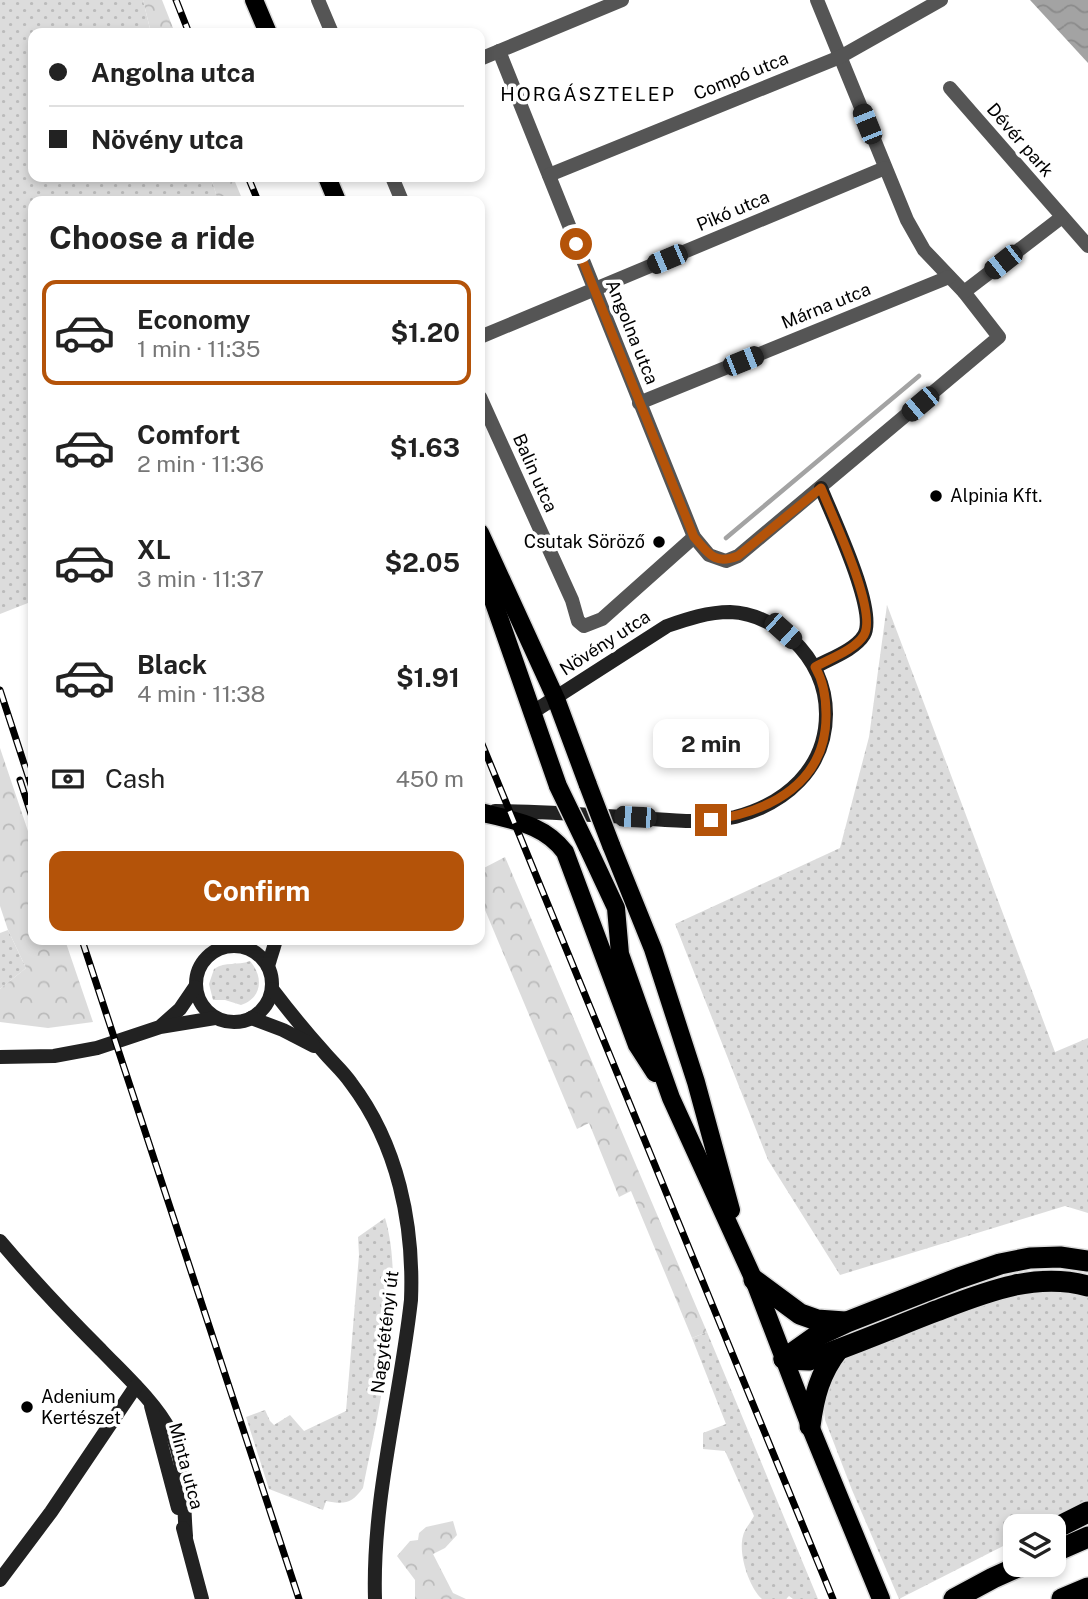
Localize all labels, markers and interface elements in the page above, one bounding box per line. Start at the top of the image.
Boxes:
street label: Compó utca [690,47,791,104]
text: Angolna utca [91,57,255,88]
district label: HORGÁSZTELEP [500,83,676,105]
street label: Dévér park [983,99,1058,181]
car [850,101,885,147]
text: Növény utca [91,124,244,155]
street label: Pikó utca [693,186,772,235]
text: Choose a ride [49,219,255,256]
route start [560,228,592,260]
car [644,241,691,277]
car [980,241,1027,283]
street label: Angolna utca [602,276,663,387]
street label: Márna utca [778,278,874,333]
icon: car [53,301,116,364]
text: Economy [137,304,250,335]
text: $1.20 [390,317,460,348]
text: 1 min · 11:35 [137,335,260,362]
car [720,343,767,379]
car [898,382,943,426]
icon: car [53,416,116,479]
text: Comfort [137,419,240,450]
street label: Balin utca [509,430,562,515]
text: $1.63 [390,432,460,463]
text: 2 min · 11:36 [137,450,264,477]
place label: Alpinia Kft. [950,485,1042,506]
marker: Alpinia Kft. [928,488,944,504]
icon: car [53,531,116,594]
place label: Csutak Söröző [524,531,645,552]
text: XL [137,534,171,565]
marker: Csutak Söröző [651,534,667,550]
text: $2.05 [384,547,460,578]
text: 3 min · 11:37 [137,565,264,592]
street label: Növény utca [556,606,654,680]
car [761,609,806,653]
icon: car [53,646,116,709]
text: Black [137,649,207,680]
text: $1.91 [396,662,460,693]
text: 4 min · 11:38 [137,680,266,707]
callout: 2 min [653,718,769,768]
text: 2 min [681,730,741,757]
icon: cash [49,760,87,798]
text: Cash [105,763,165,794]
text: 450 m [395,765,464,792]
route end [695,804,727,836]
car [614,805,657,829]
button: Confirm [49,851,464,931]
street label: Nagytétényi út [367,1269,402,1395]
place label: Adenium Kertészet [41,1386,121,1428]
marker: Adenium Kertészet [19,1399,35,1415]
street label: Minta utca [165,1420,208,1511]
map controls [1003,1514,1066,1577]
button: layers [1003,1514,1066,1577]

